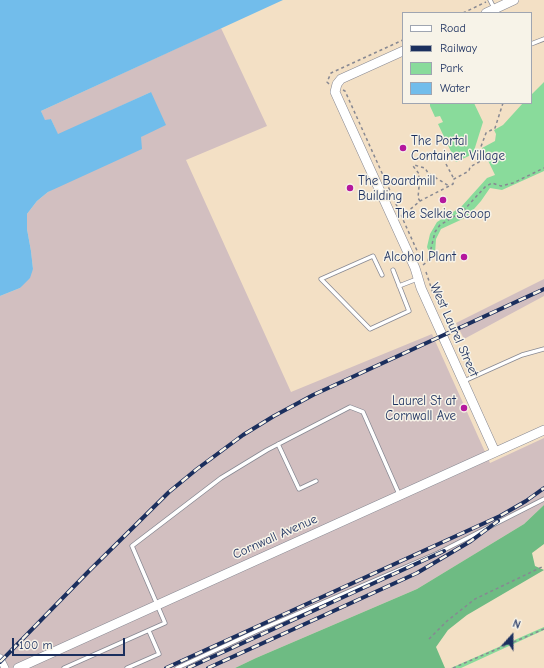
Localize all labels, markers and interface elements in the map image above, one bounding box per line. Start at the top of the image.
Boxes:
legend [402,12,532,104]
text: Road [440,21,466,35]
text: Railway [440,41,477,55]
text: Park [440,61,463,75]
text: Water [440,81,470,95]
place label: The Portal Container Village [411,133,505,164]
marker: The Portal Container Village [398,143,408,153]
place label: The Boardmill Building [358,173,435,204]
marker: The Boardmill Building [345,183,355,193]
marker: The Selkie Scoop [438,195,448,205]
place label: The Selkie Scoop [395,206,491,222]
place label: Alcohol Plant [384,249,456,265]
marker: Alcohol Plant [459,252,469,262]
street label: West Laurel Street [426,281,482,379]
place label: Laurel St at Cornwall Ave [385,393,456,424]
marker: Laurel St at Cornwall Ave [459,403,469,413]
street label: Cornwall Avenue [230,511,320,563]
north arrow [492,616,532,656]
text: N [511,617,522,632]
scale bar [14,630,127,656]
text: 100 m [19,638,52,652]

